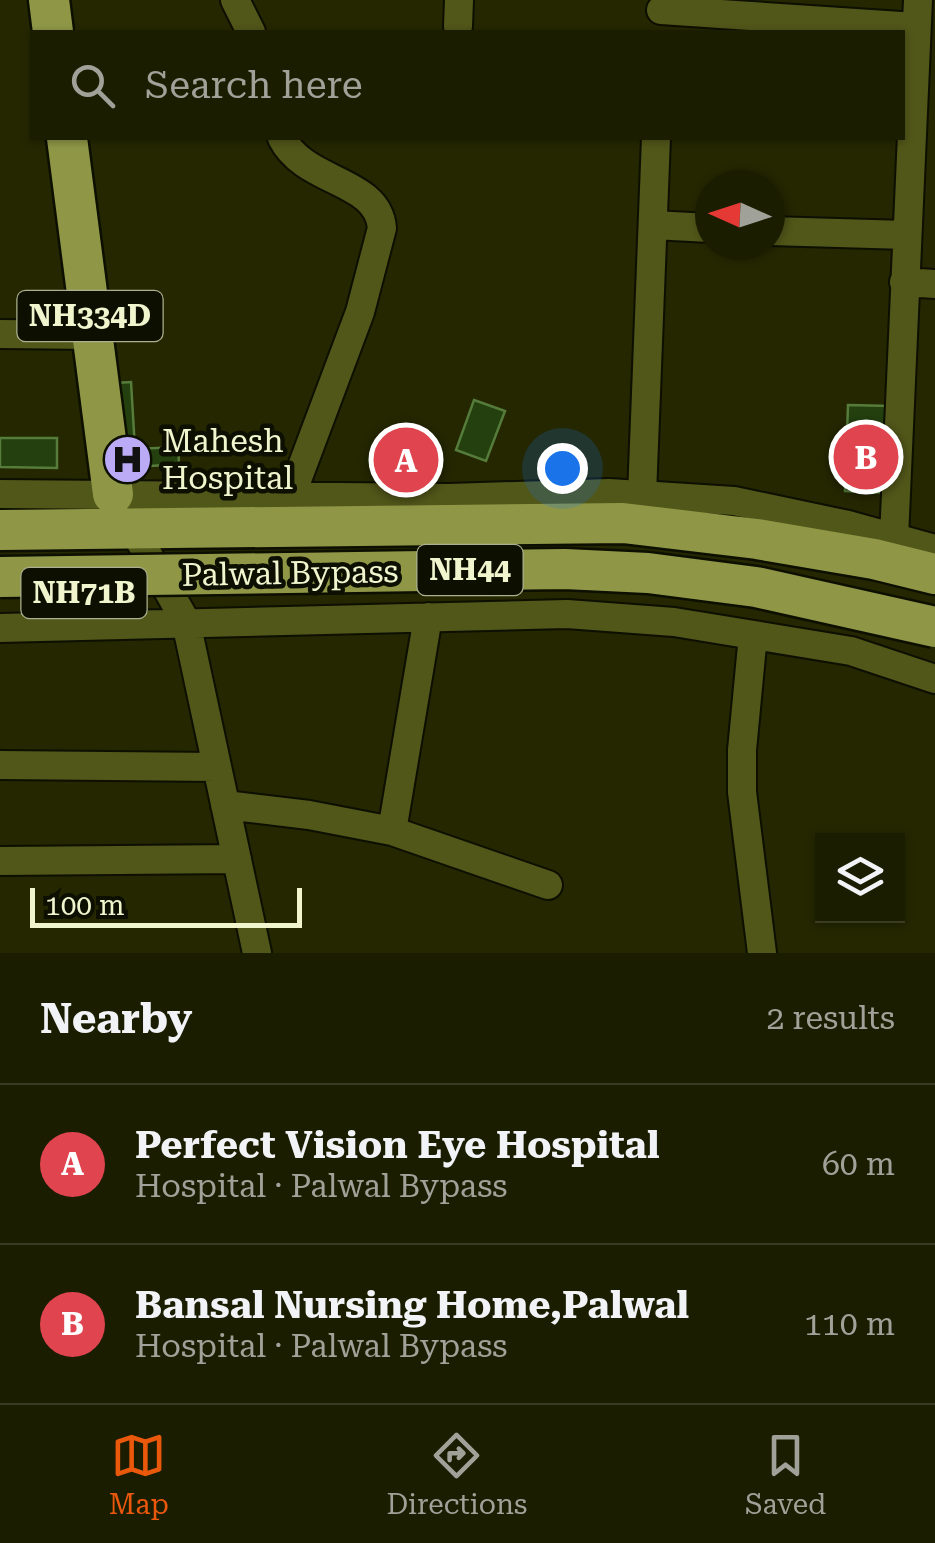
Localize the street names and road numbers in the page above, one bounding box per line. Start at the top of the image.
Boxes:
road number: NH334D [18,291,162,341]
road number: NH44 [418,545,522,595]
street label: Palwal Bypass [181,552,399,594]
road number: NH71B [22,568,146,618]

